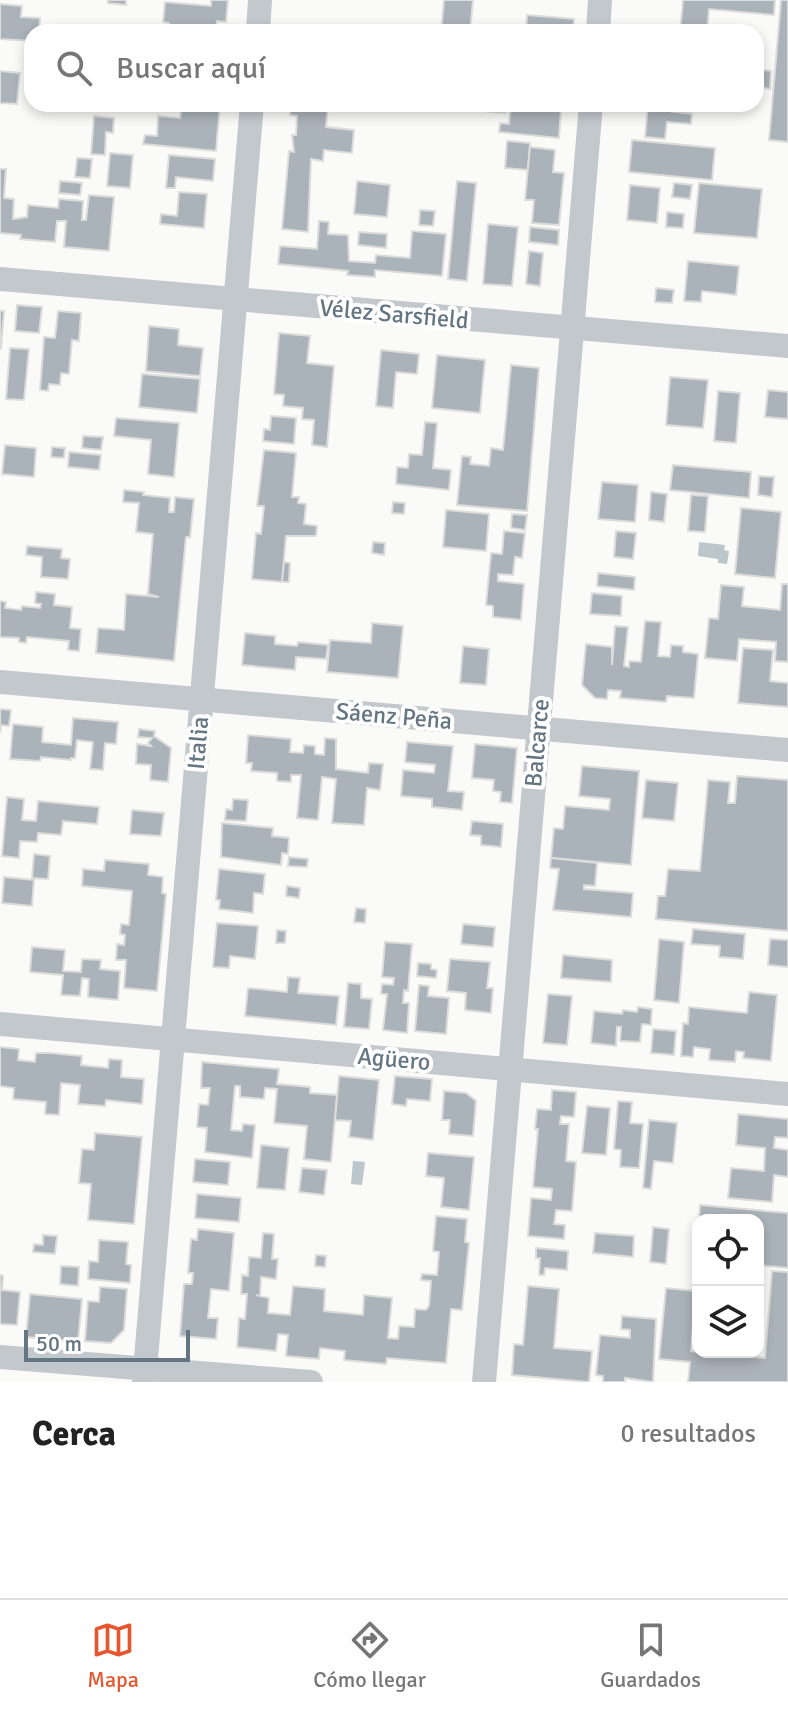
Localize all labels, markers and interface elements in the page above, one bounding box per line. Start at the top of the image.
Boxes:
search box [24,24,764,112]
icon: search [52,46,96,90]
text: Buscar aquí [116,50,266,87]
street label: Vélez Sarsfield [318,293,470,335]
street label: Sáenz Peña [335,696,453,736]
street label: Balcarce [518,698,556,788]
street label: Italia [181,715,215,771]
street label: Agüero [356,1041,432,1077]
map controls [692,1214,764,1358]
button: locate [692,1214,764,1286]
button: layers [692,1286,764,1358]
scale bar [24,1326,190,1362]
text: 50 m [36,1330,82,1357]
text: Cerca [32,1413,116,1455]
text: 0 resultados [620,1418,756,1450]
tab: Mapa [87,1618,139,1693]
tab: Cómo llegar [313,1618,426,1693]
tab: Guardados [600,1618,701,1693]

